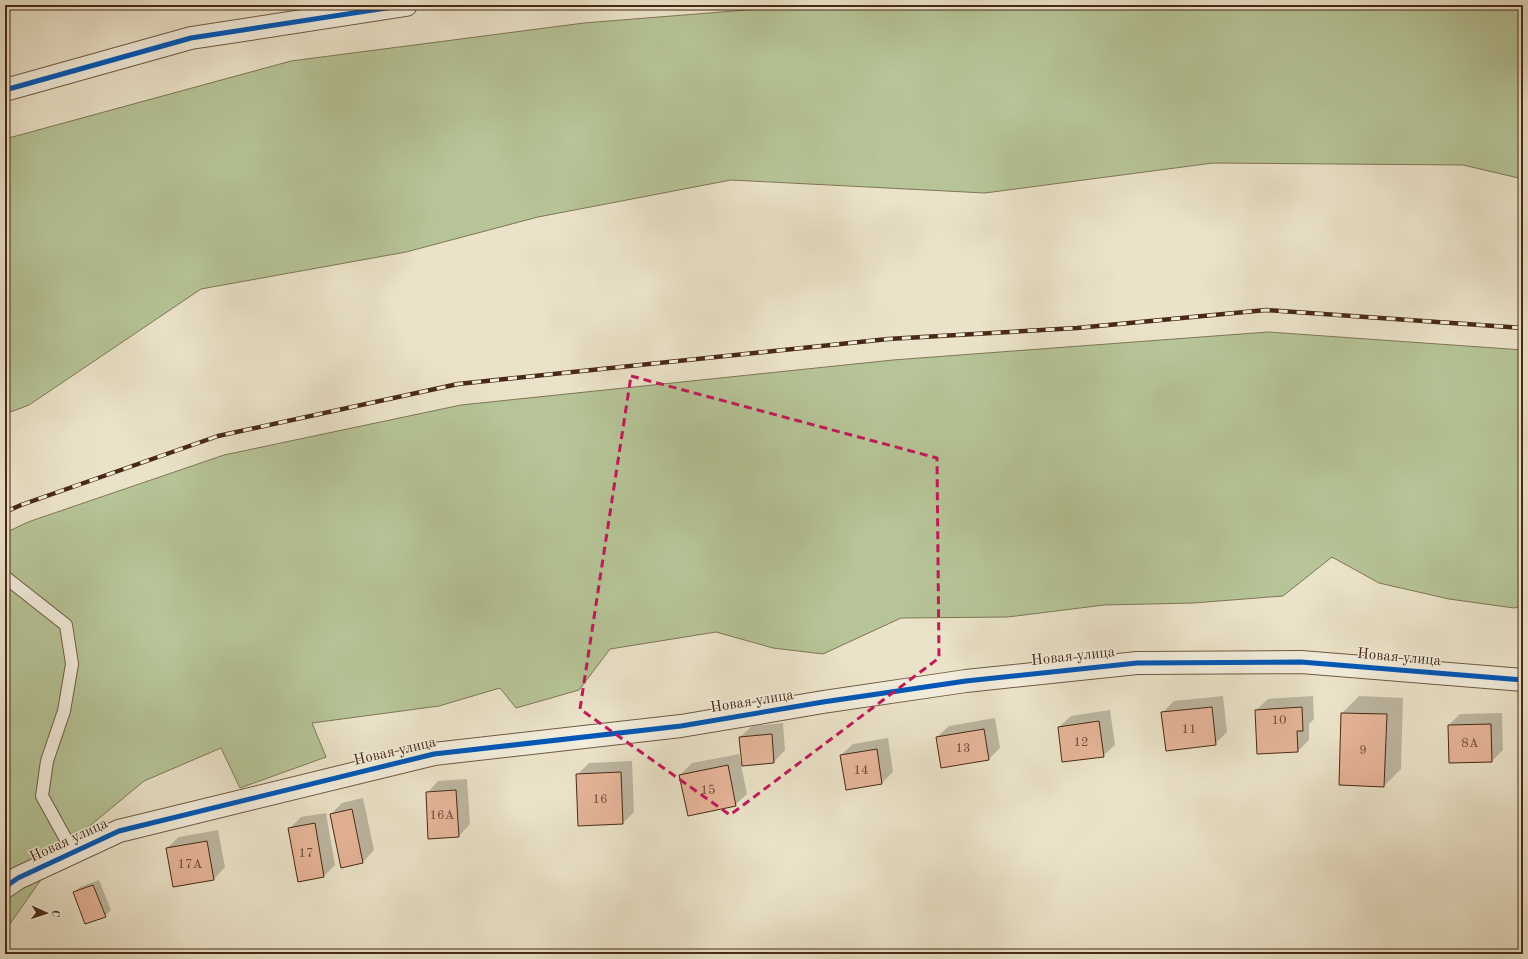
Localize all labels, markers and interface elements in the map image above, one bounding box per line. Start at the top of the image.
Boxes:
street label: Новая улица [1030,645,1116,669]
street label: Новая улица [1356,647,1442,669]
street label: Новая улица [709,688,795,716]
house number: 10 [1271,714,1287,727]
house number: 11 [1181,723,1197,736]
street label: Новая улица [352,735,438,769]
house number: 12 [1073,736,1089,749]
house number: 8А [1461,737,1479,750]
house number: 13 [955,742,971,755]
house number: 9 [1359,744,1367,757]
house number: 14 [853,764,869,777]
house number: 15 [700,784,716,797]
house number: 16 [592,793,608,806]
house number: 16А [429,809,455,822]
street label: Новая улица [28,816,111,866]
house number: 17 [298,847,314,860]
house number: 17А [177,858,203,871]
north arrow [26,893,66,933]
text: С [49,910,60,917]

